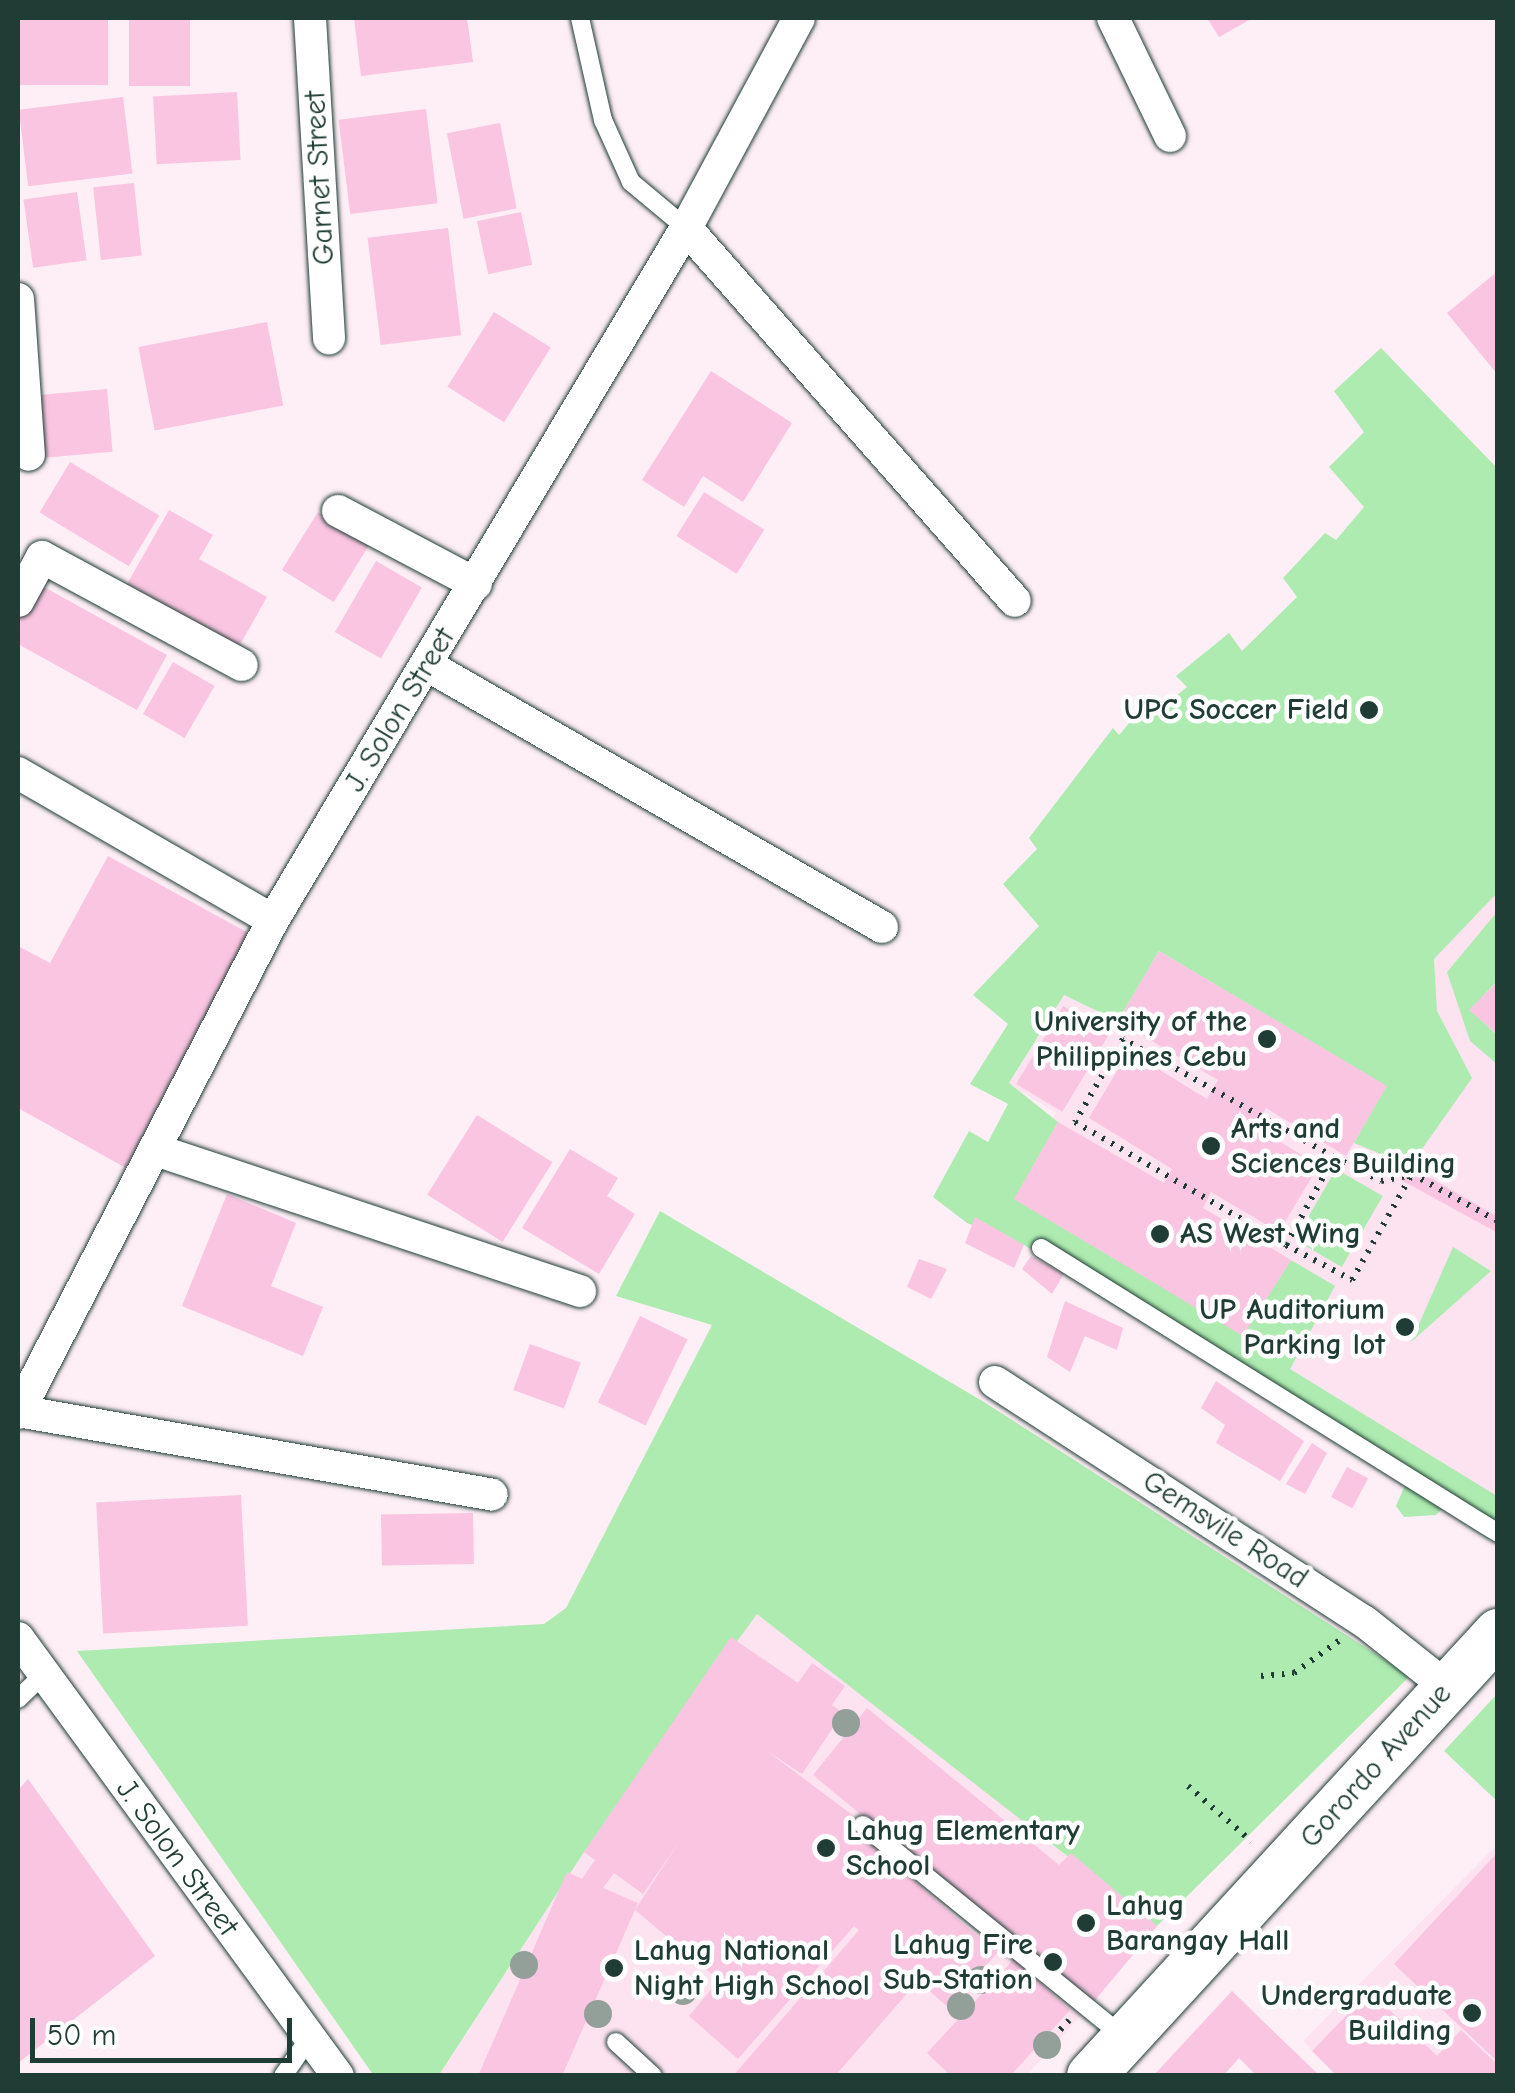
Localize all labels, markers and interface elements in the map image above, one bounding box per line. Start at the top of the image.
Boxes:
street label: Garnet Street [297,90,343,266]
street label: J. Solon Street [337,621,463,799]
place label: UPC Soccer Field [1124,692,1349,728]
marker: UPC Soccer Field [1358,699,1380,721]
place label: University of the Philippines Cebu [1034,1004,1247,1074]
marker: University of the Philippines Cebu [1256,1028,1278,1050]
place label: Arts and Sciences Building [1231,1111,1456,1182]
marker: Arts and Sciences Building [1200,1135,1222,1157]
place label: AS West Wing [1180,1216,1361,1252]
marker: AS West Wing [1149,1223,1171,1245]
place label: UP Auditorium Parking lot [1199,1292,1385,1362]
marker: UP Auditorium Parking lot [1394,1316,1416,1338]
street label: Gemsvile Road [1136,1463,1314,1597]
street label: Gorordo Avenue [1293,1676,1459,1856]
street label: J. Solon Street [108,1773,246,1943]
place label: Lahug Elementary School [846,1813,1080,1884]
marker: Lahug Elementary School [815,1837,837,1859]
place label: Lahug Barangay Hall [1106,1888,1289,1958]
marker: Lahug Barangay Hall [1075,1912,1097,1934]
place label: Lahug Fire Sub-Station [883,1927,1033,1998]
place label: Lahug National Night High School [634,1933,870,2004]
marker: Lahug Fire Sub-Station [1042,1951,1064,1973]
marker: Lahug National Night High School [603,1957,625,1979]
place label: Undergraduate Building [1261,1978,1452,2048]
scale bar [35,1998,298,2060]
marker: Undergraduate Building [1461,2002,1483,2024]
text: 50 m [47,2018,116,2053]

